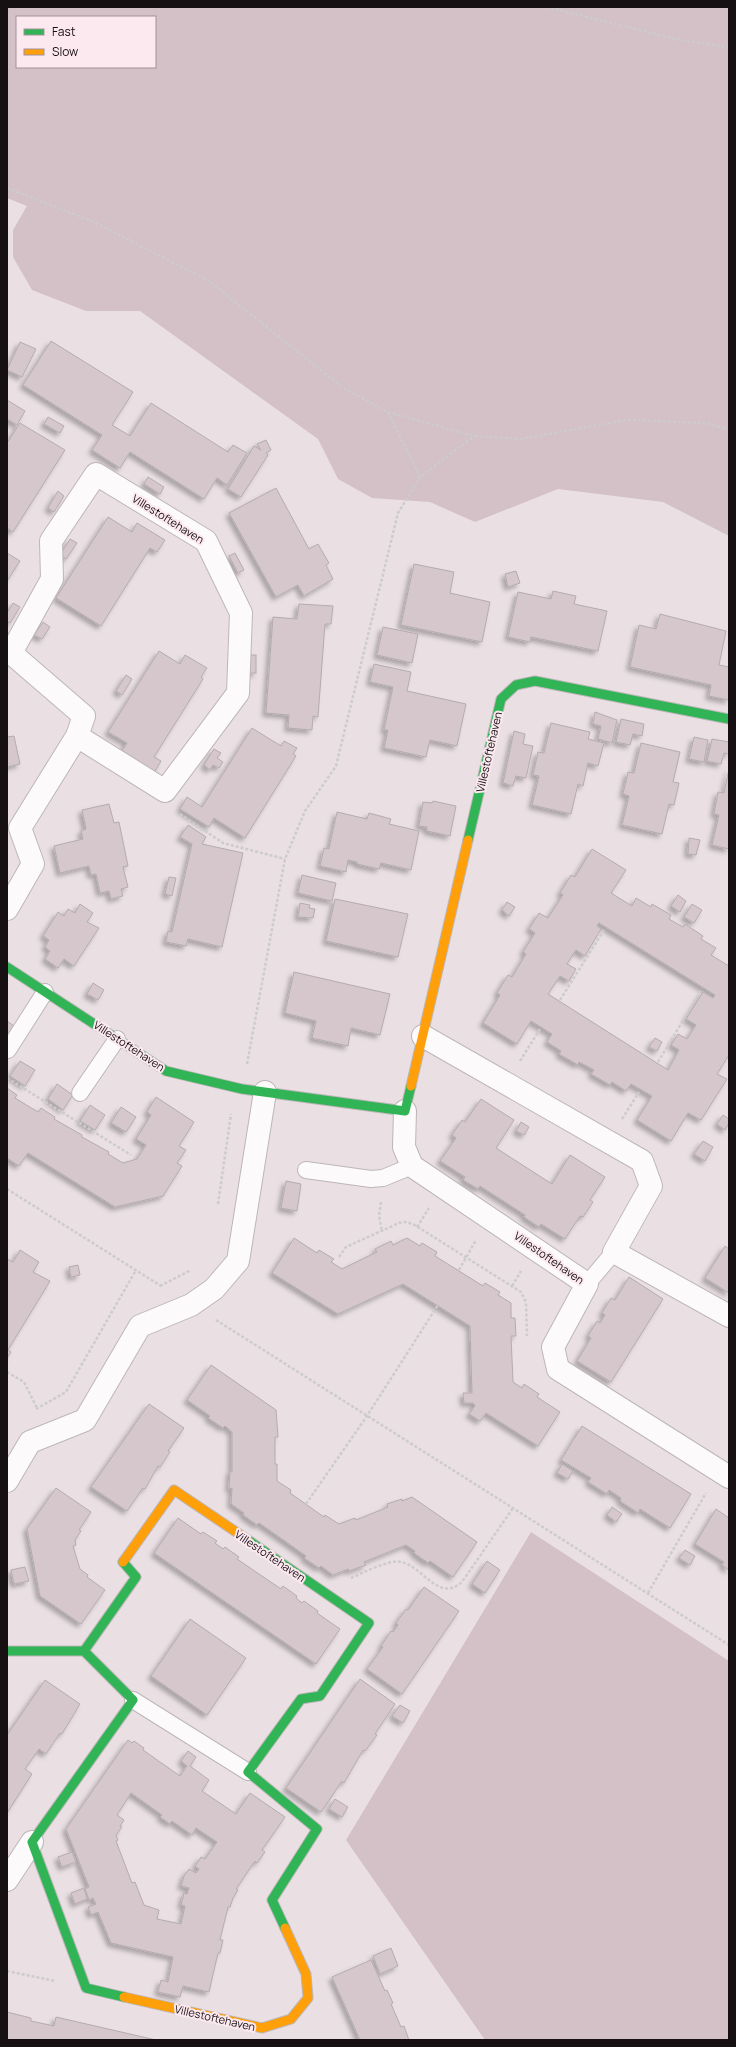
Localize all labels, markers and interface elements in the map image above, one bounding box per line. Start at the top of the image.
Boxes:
legend [16,16,156,68]
text: Fast [52,23,76,40]
text: Slow [52,43,78,60]
street label: Villestoftehaven [129,490,207,547]
street label: Villestoftehaven [472,710,505,794]
street label: Villestoftehaven [91,1017,168,1074]
street label: Villestoftehaven [511,1228,587,1287]
street label: Villestoftehaven [232,1526,309,1585]
street label: Villestoftehaven [173,2001,257,2034]

